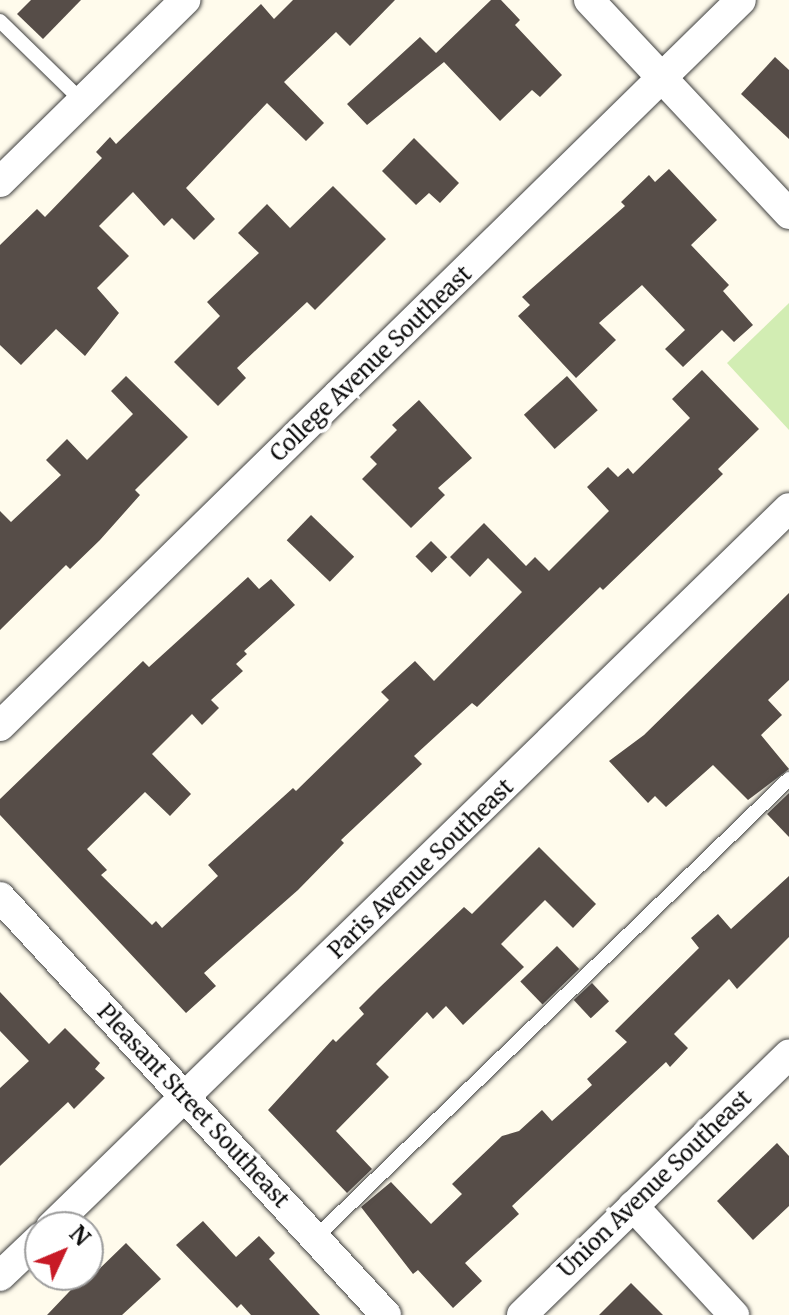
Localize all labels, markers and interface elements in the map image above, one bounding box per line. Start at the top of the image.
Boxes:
street label: College Avenue Southeast [265,261,477,467]
street label: Paris Avenue Southeast [323,774,519,964]
street label: Pleasant Street Southeast [92,999,294,1213]
street label: Union Avenue Southeast [553,1085,757,1283]
north arrow [24,1211,104,1291]
text: N [64,1220,96,1252]

